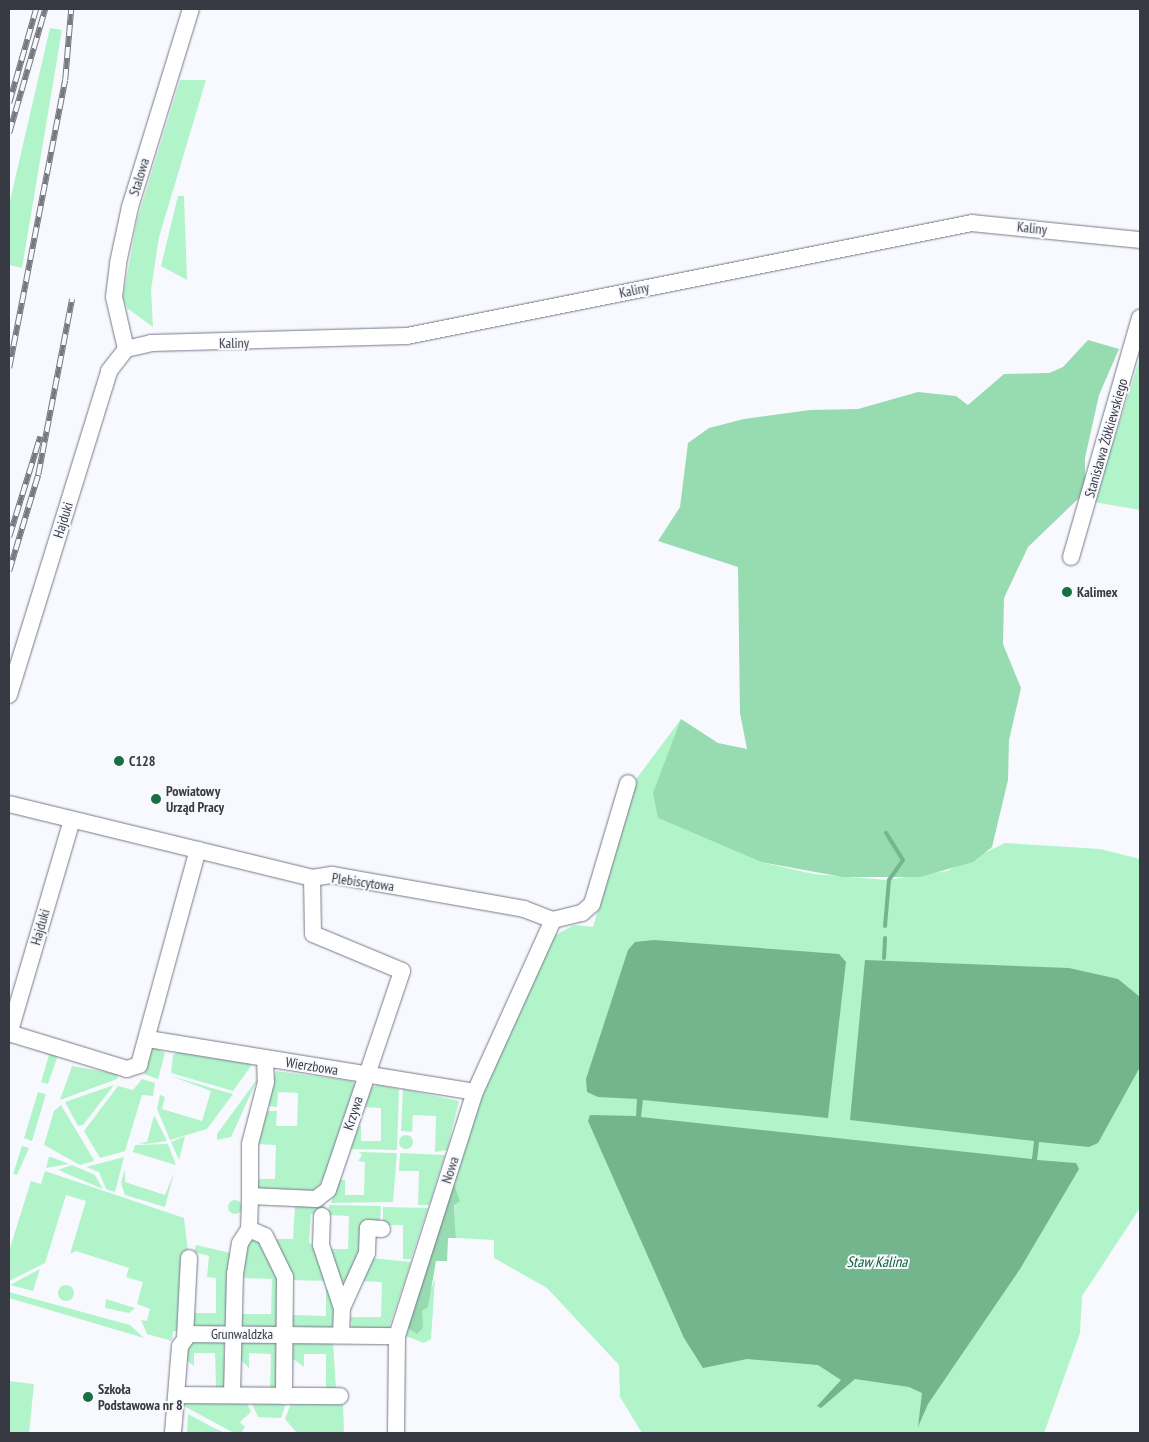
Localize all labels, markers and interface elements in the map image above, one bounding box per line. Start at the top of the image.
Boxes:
street label: Stalowa [125,156,153,198]
street label: Kaliny [1016,218,1048,238]
street label: Kaliny [618,279,650,301]
street label: Kaliny [219,334,249,352]
street label: Stanisława Żółkiewskiego [1081,376,1131,500]
street label: Hajduki [50,500,76,540]
place label: Kalimex [1077,584,1118,600]
marker: Kalimex [1061,586,1073,598]
place label: C128 [129,753,155,769]
marker: C128 [113,755,125,767]
place label: Powiatowy Urząd Pracy [166,783,224,816]
marker: Powiatowy Urząd Pracy [150,793,162,805]
street label: Plebiscytowa [331,869,395,895]
street label: Hajduki [27,907,53,947]
street label: Wierzbowa [285,1054,339,1078]
street label: Krzywa [340,1094,366,1132]
street label: Nowa [438,1154,462,1186]
water label: Staw Kalina [847,1253,907,1271]
street label: Grunwaldzka [211,1326,273,1342]
place label: Szkoła Podstawowa nr 8 [98,1381,183,1414]
marker: Szkoła Podstawowa nr 8 [82,1391,94,1403]

